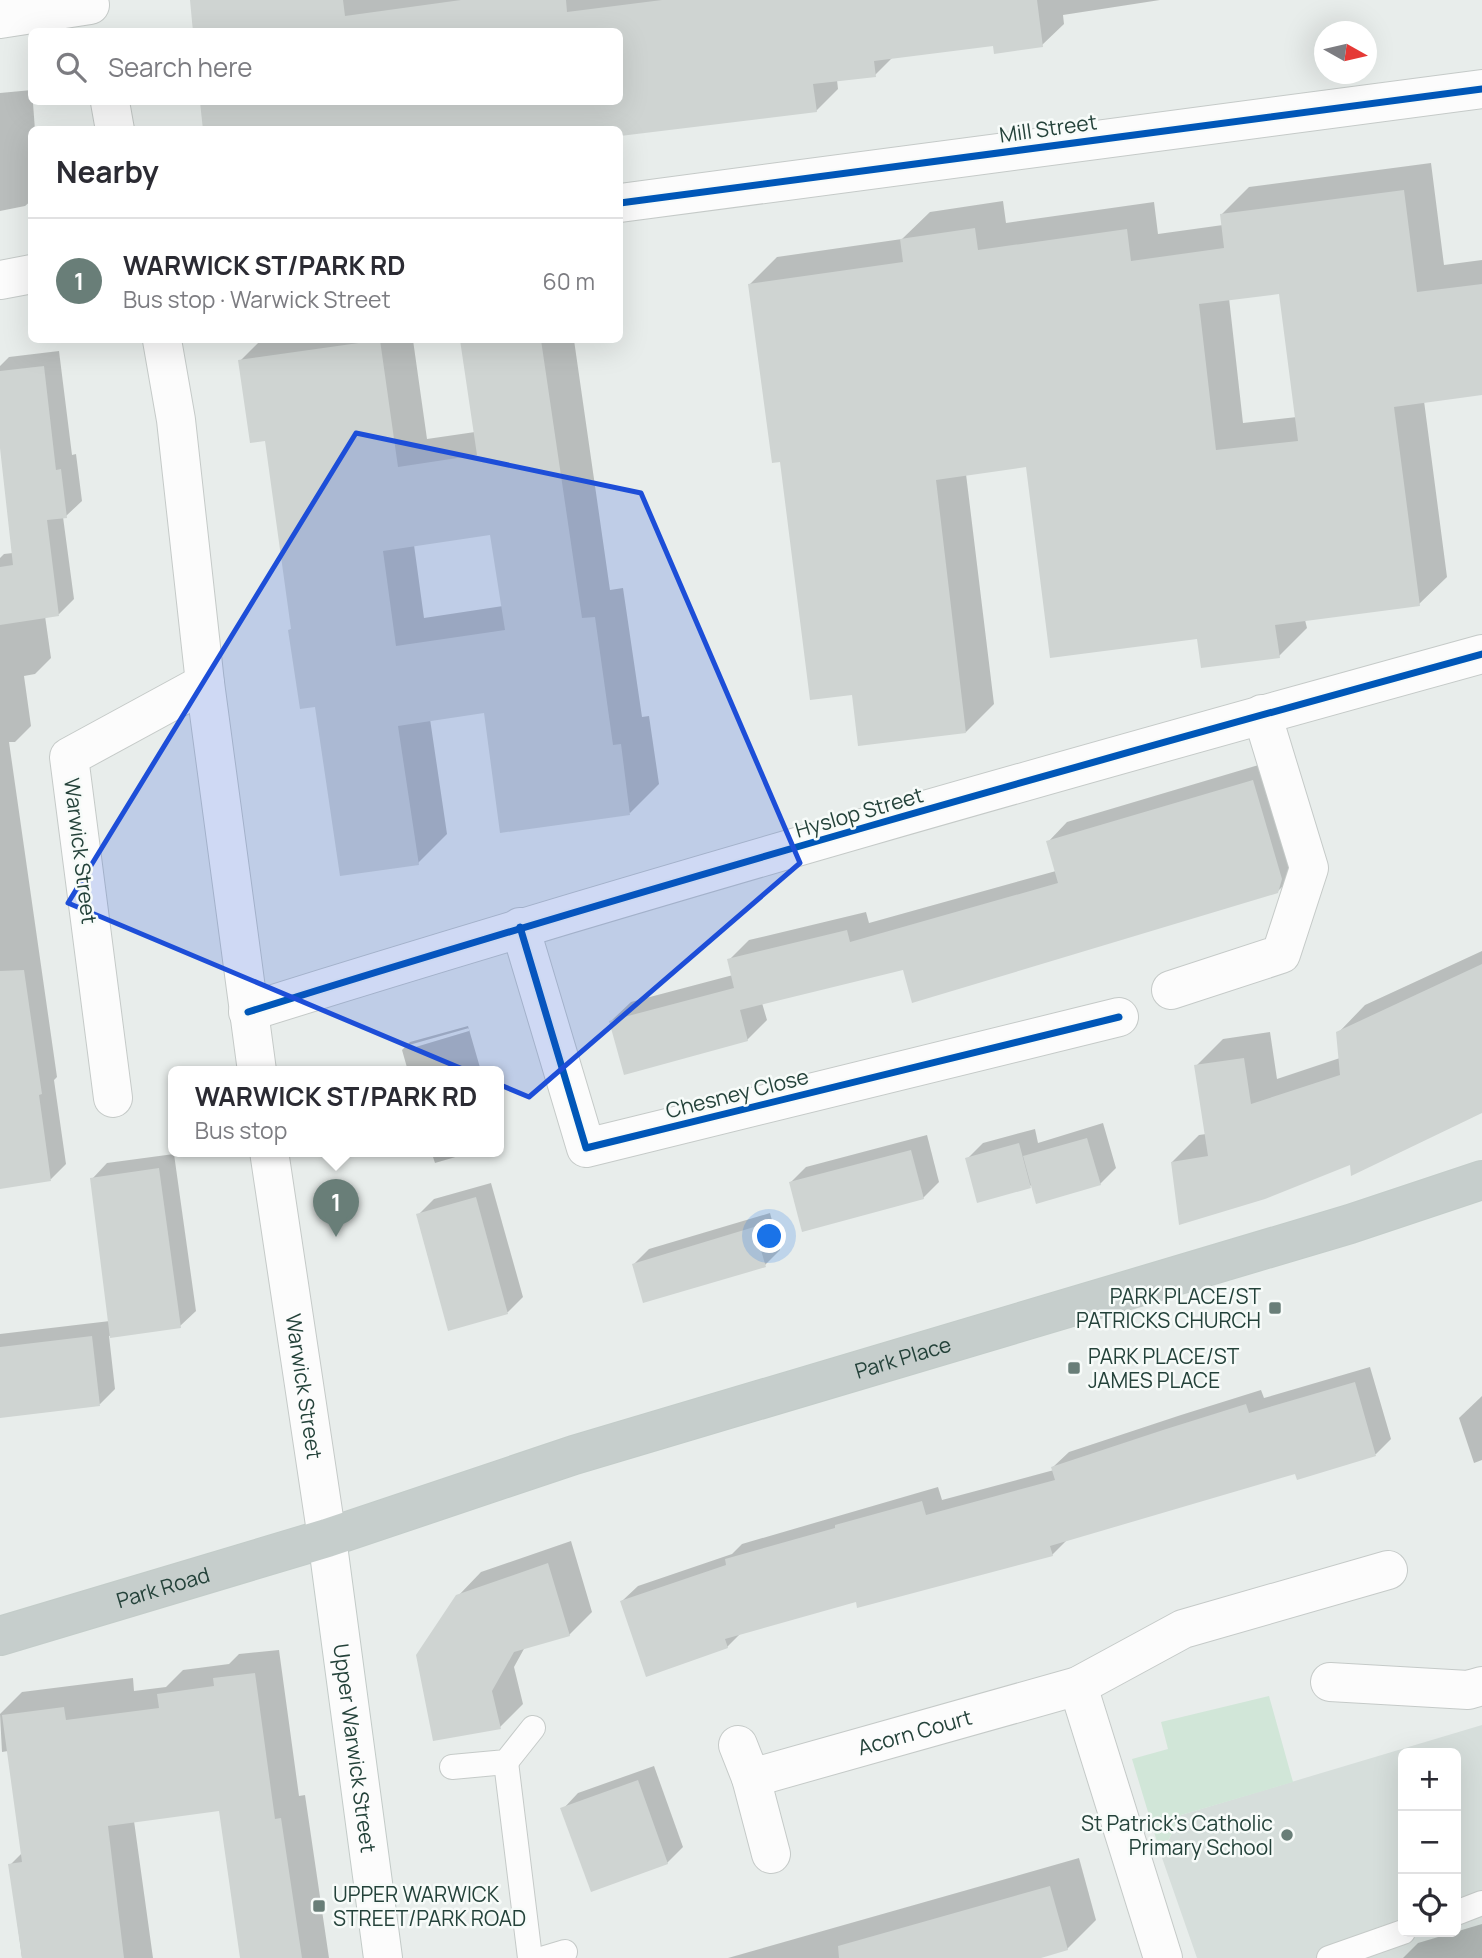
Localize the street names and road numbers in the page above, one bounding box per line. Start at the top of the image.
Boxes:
street label: Mill Street [997,107,1099,149]
street label: Warwick Street [58,776,104,926]
street label: Hyslop Street [792,780,926,844]
street label: Chesney Close [663,1062,811,1124]
street label: Warwick Street [280,1312,329,1461]
street label: Park Place [851,1330,954,1385]
street label: Park Road [113,1560,213,1614]
street label: Upper Warwick Street [327,1642,383,1854]
street label: Acorn Court [854,1703,975,1761]

